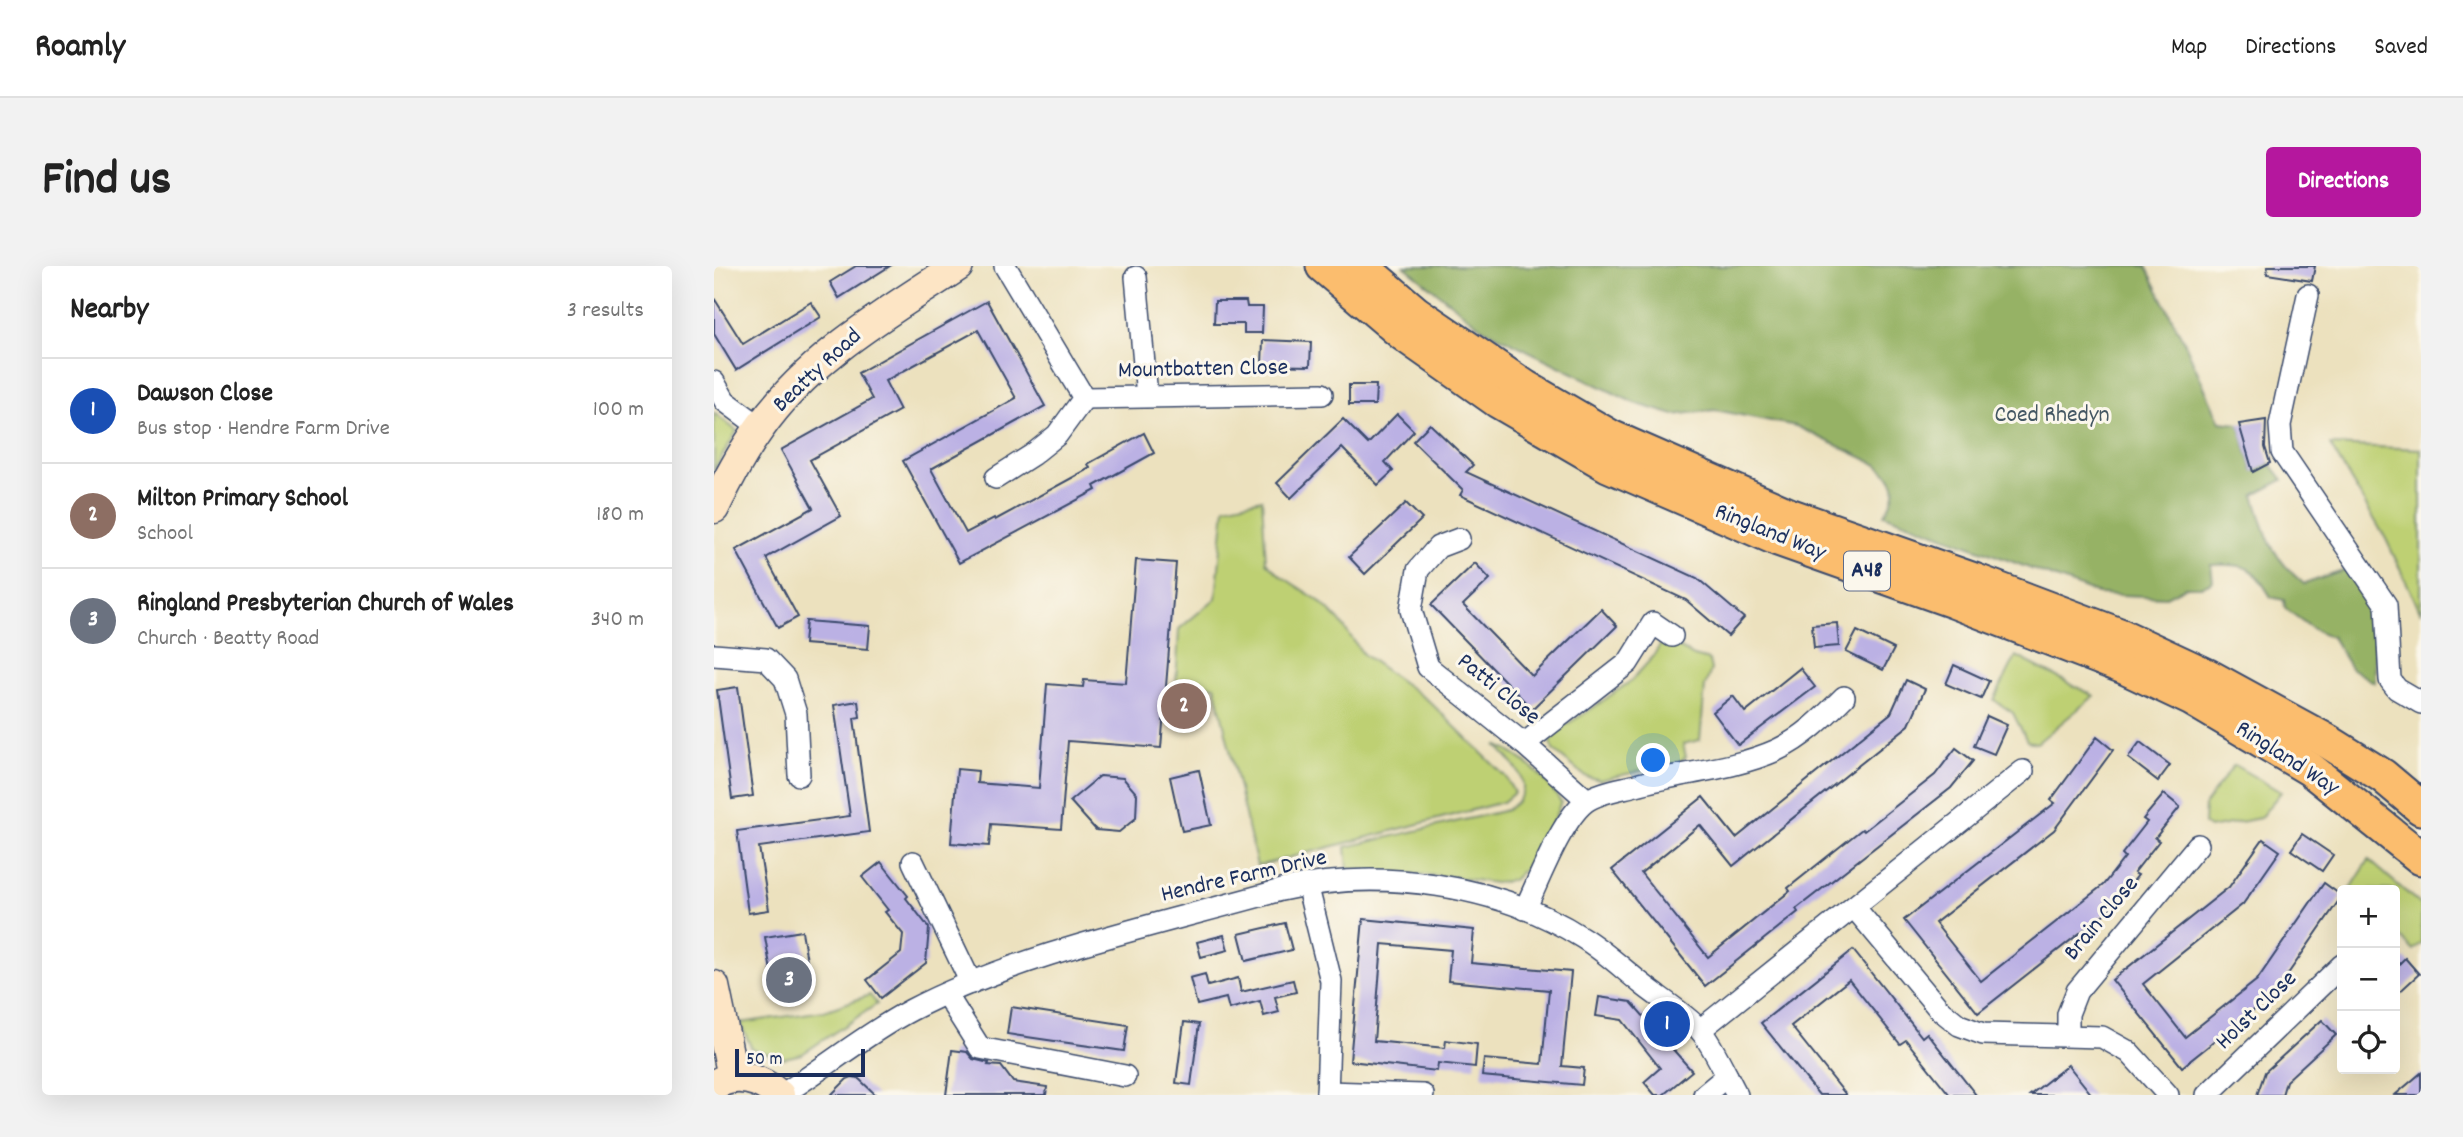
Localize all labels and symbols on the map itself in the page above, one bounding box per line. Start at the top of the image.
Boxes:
street label: Beatty Road [766,321,870,421]
street label: Mountbatten Close [1117,352,1289,388]
park label: Coed Rhedyn [1994,399,2110,433]
street label: Ringland Way [1709,495,1832,571]
road number: A48 [1844,552,1890,590]
street label: Patti Close [1449,646,1547,734]
pin: 2 [1161,680,1207,732]
street label: Ringland Way [2229,713,2346,806]
your location [1636,743,1670,777]
street label: Hendre Farm Drive [1158,841,1330,913]
street label: Brain Close [2056,869,2148,969]
pin: 3 [766,954,812,1006]
street label: Holst Close [2208,963,2306,1059]
pin: 1 [1644,998,1690,1050]
scale bar [735,1046,864,1078]

